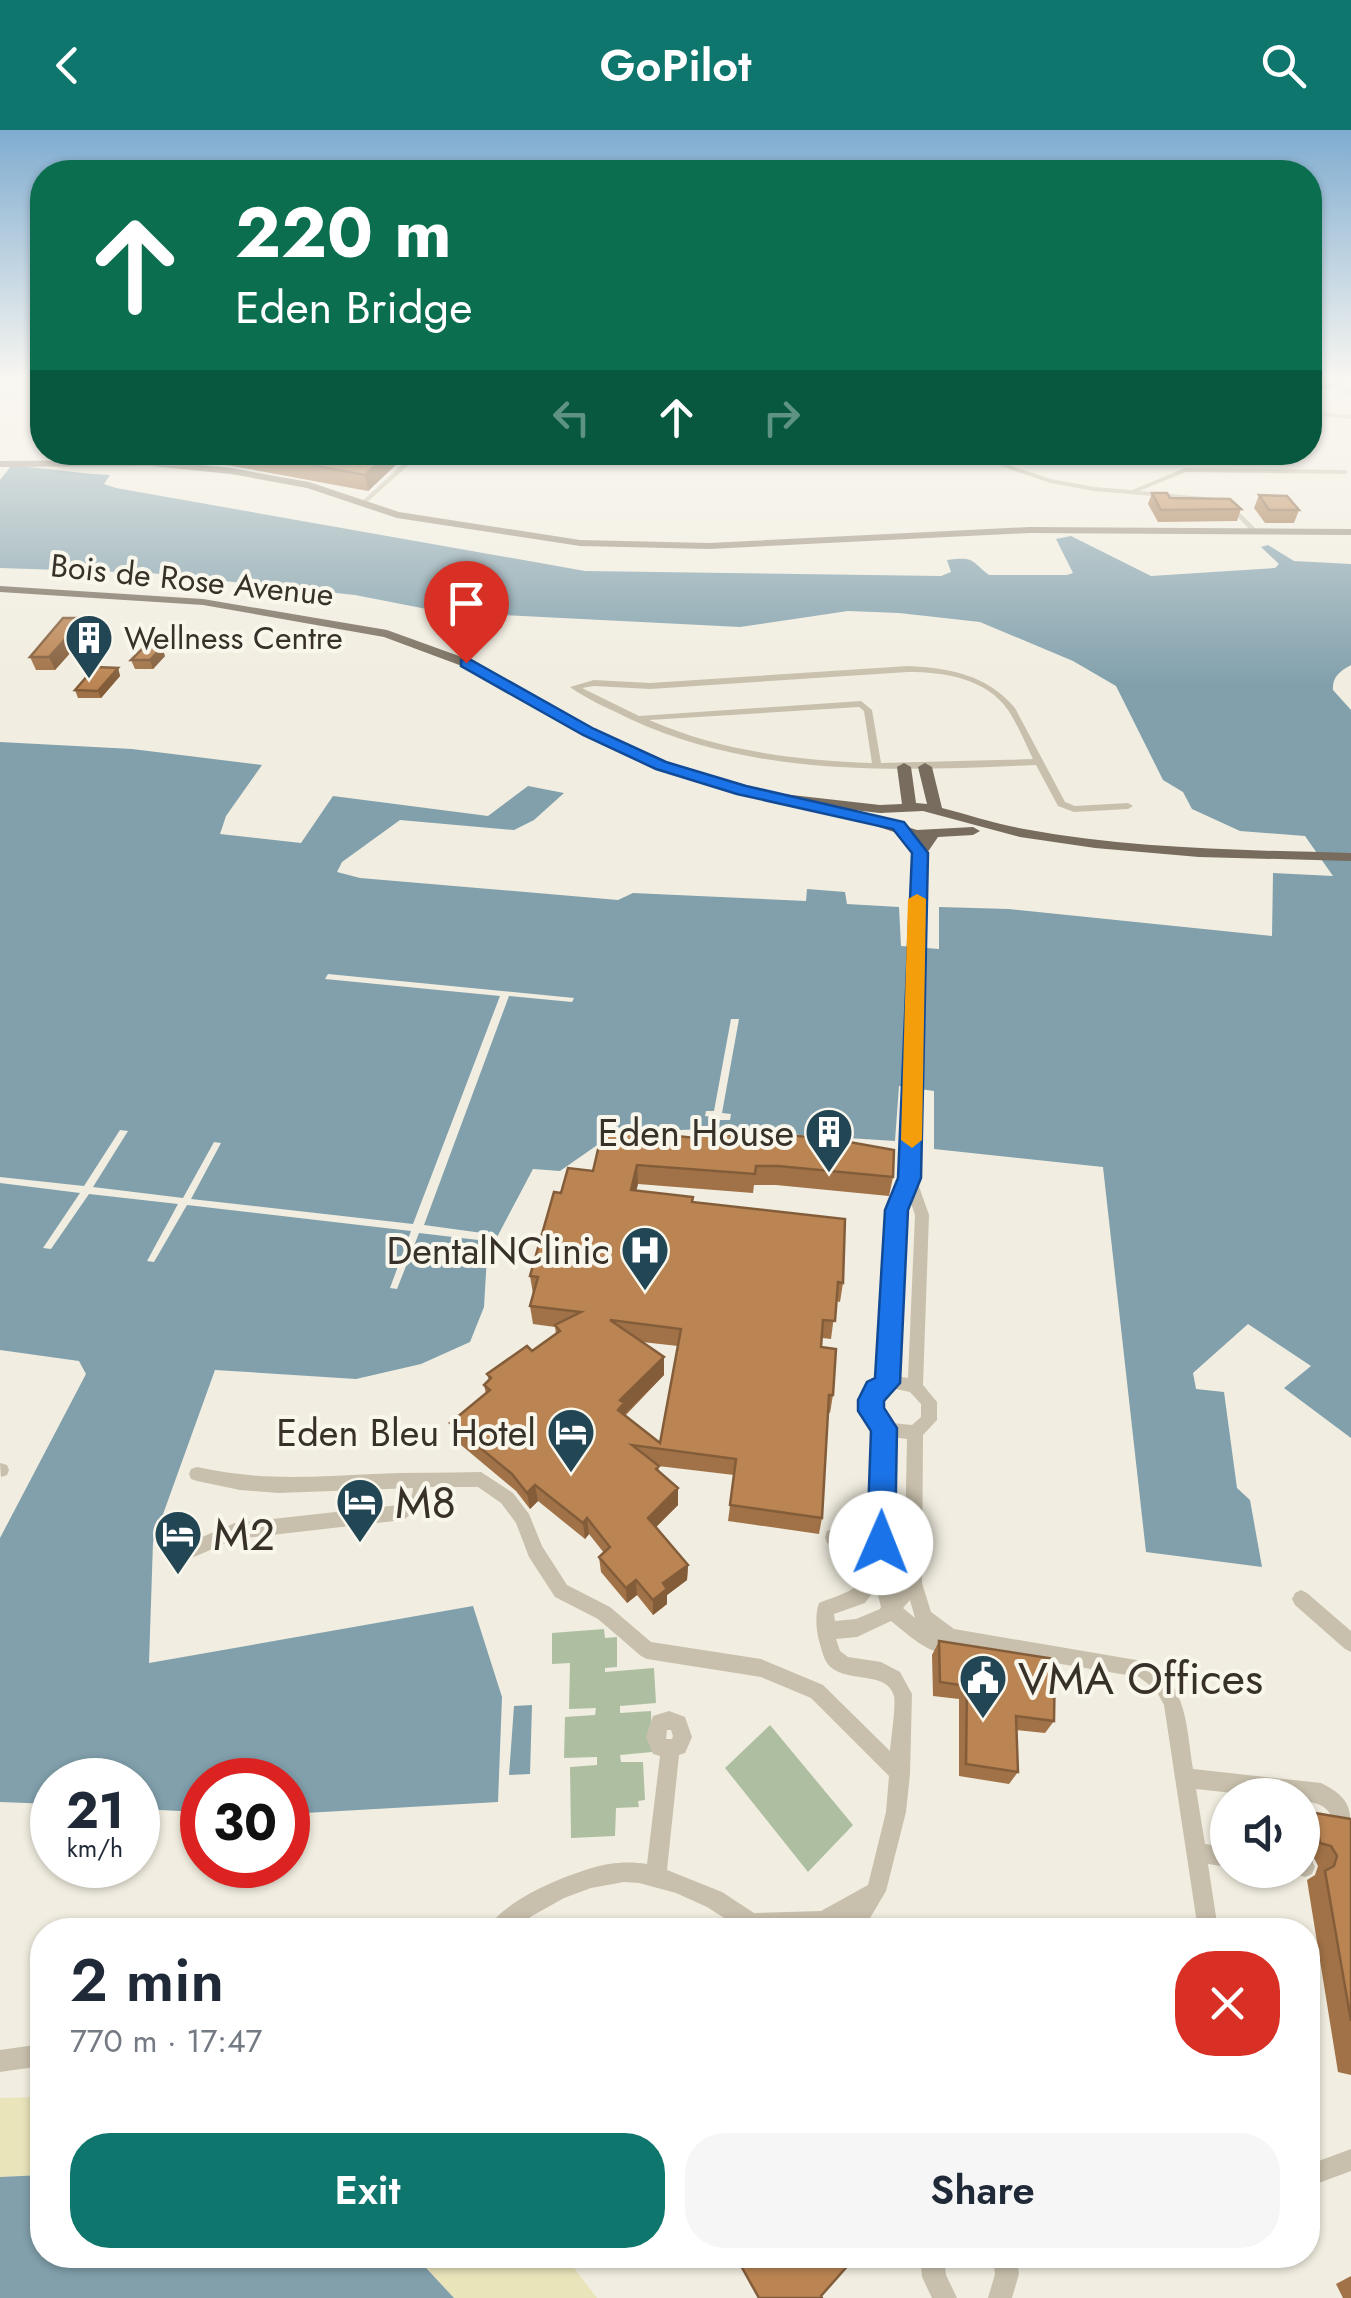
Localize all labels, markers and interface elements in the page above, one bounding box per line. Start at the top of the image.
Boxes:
text: GoPilot [600,33,751,98]
icon: back [40,38,95,93]
icon: search [1256,38,1311,93]
text: 220 m [235,182,452,283]
icon: ahead [70,200,200,330]
text: Eden Bridge [235,275,472,340]
icon: left [544,390,599,445]
icon: ahead [649,390,704,445]
icon: right [754,390,809,445]
street label: Bois de Rose Avenue [48,542,336,618]
pin [424,561,509,664]
icon: arrive [439,576,494,631]
building icon: Wellness Centre [63,612,115,680]
place label: Wellness Centre [124,615,343,661]
place label: Eden House [598,1105,794,1160]
building icon: Eden House [803,1106,855,1174]
place label: DentalNClinic [386,1223,610,1278]
hospital icon: DentalNClinic [619,1224,671,1292]
place label: Eden Bleu Hotel [276,1405,536,1460]
hotel icon: Eden Bleu Hotel [545,1406,597,1474]
place label: M8 [395,1470,456,1535]
hotel icon: M8 [334,1476,386,1544]
position arrow [829,1491,933,1595]
place label: M2 [213,1502,275,1567]
hotel icon: M2 [152,1508,204,1576]
place label: VMA Offices [1018,1646,1263,1711]
public building icon: VMA Offices [957,1652,1009,1720]
speed limit sign: 30 [180,1758,310,1888]
text: 21 [66,1774,124,1847]
map controls [1210,1778,1320,1888]
button: sound [1210,1778,1320,1888]
text: km/h [67,1830,123,1866]
text: 2 min [70,1937,224,2024]
button: close [1175,1951,1280,2056]
text: 770 m · 17:47 [70,2018,262,2064]
button: Exit [70,2133,665,2248]
button: Share [685,2133,1280,2248]

